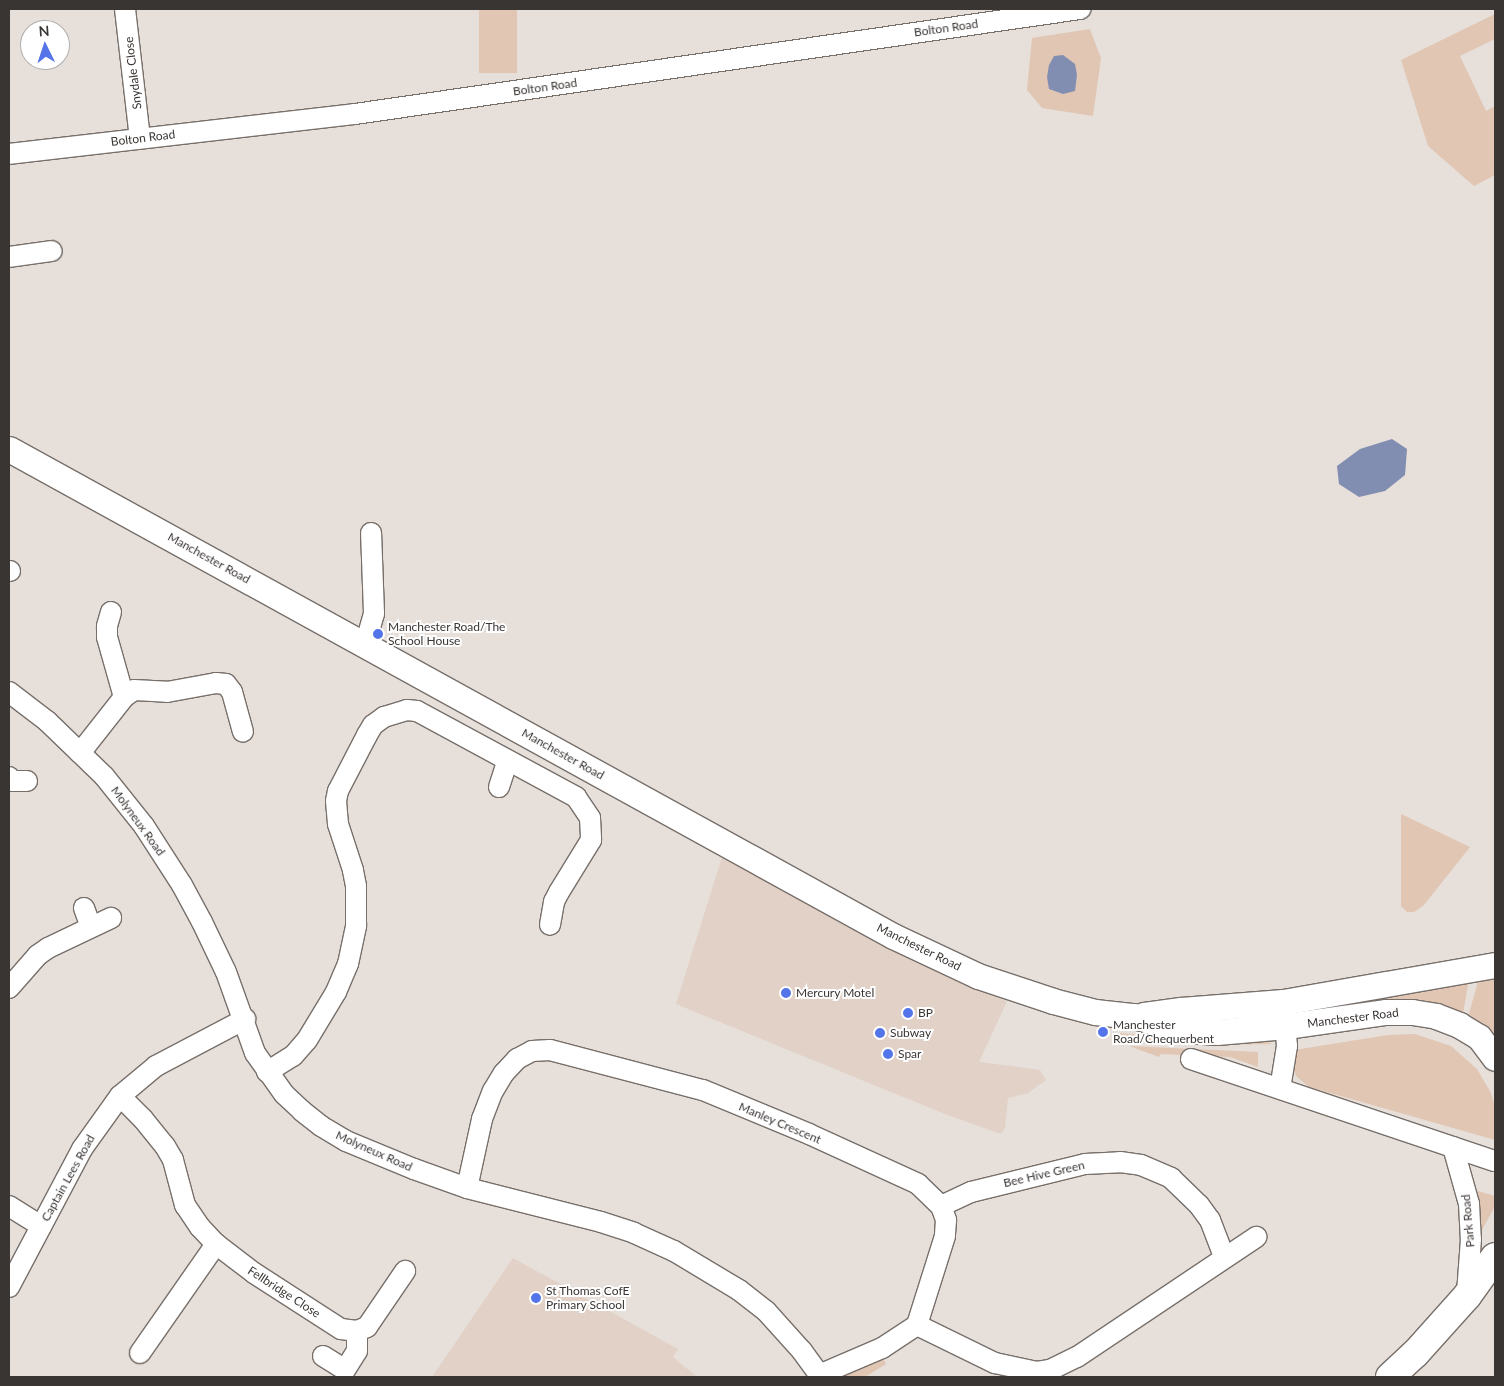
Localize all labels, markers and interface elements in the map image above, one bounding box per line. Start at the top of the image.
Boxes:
street label: Bolton Road [913,16,979,40]
north arrow [20,20,70,70]
text: N [38,22,50,39]
street label: Snydale Close [121,36,145,110]
street label: Bolton Road [512,75,578,99]
street label: Bolton Road [110,127,176,149]
street label: Manchester Road [165,529,253,587]
place label: Manchester Road/The School House [388,620,506,648]
marker: Manchester Road/The School House [372,628,384,640]
street label: Manchester Road [519,725,607,783]
street label: Molyneux Road [108,784,168,858]
street label: Manchester Road [874,920,964,974]
place label: Mercury Motel [796,986,875,1000]
marker: Mercury Motel [780,987,792,999]
street label: Manchester Road [1306,1005,1400,1031]
place label: BP [918,1006,933,1020]
marker: BP [902,1007,914,1019]
place label: Manchester Road/Chequerbent [1113,1018,1214,1046]
place label: Subway [890,1026,931,1040]
marker: Manchester Road/Chequerbent [1097,1026,1109,1038]
marker: Subway [874,1027,886,1039]
place label: Spar [898,1047,921,1061]
marker: Spar [882,1048,894,1060]
street label: Manley Crescent [737,1099,823,1147]
street label: Molyneux Road [334,1128,414,1174]
street label: Captain Lees Road [38,1132,98,1224]
street label: Bee Hive Green [1002,1158,1086,1190]
street label: Park Road [1459,1194,1477,1248]
street label: Fellbridge Close [245,1263,323,1321]
place label: St Thomas CofE Primary School [546,1284,630,1312]
marker: St Thomas CofE Primary School [530,1292,542,1304]

